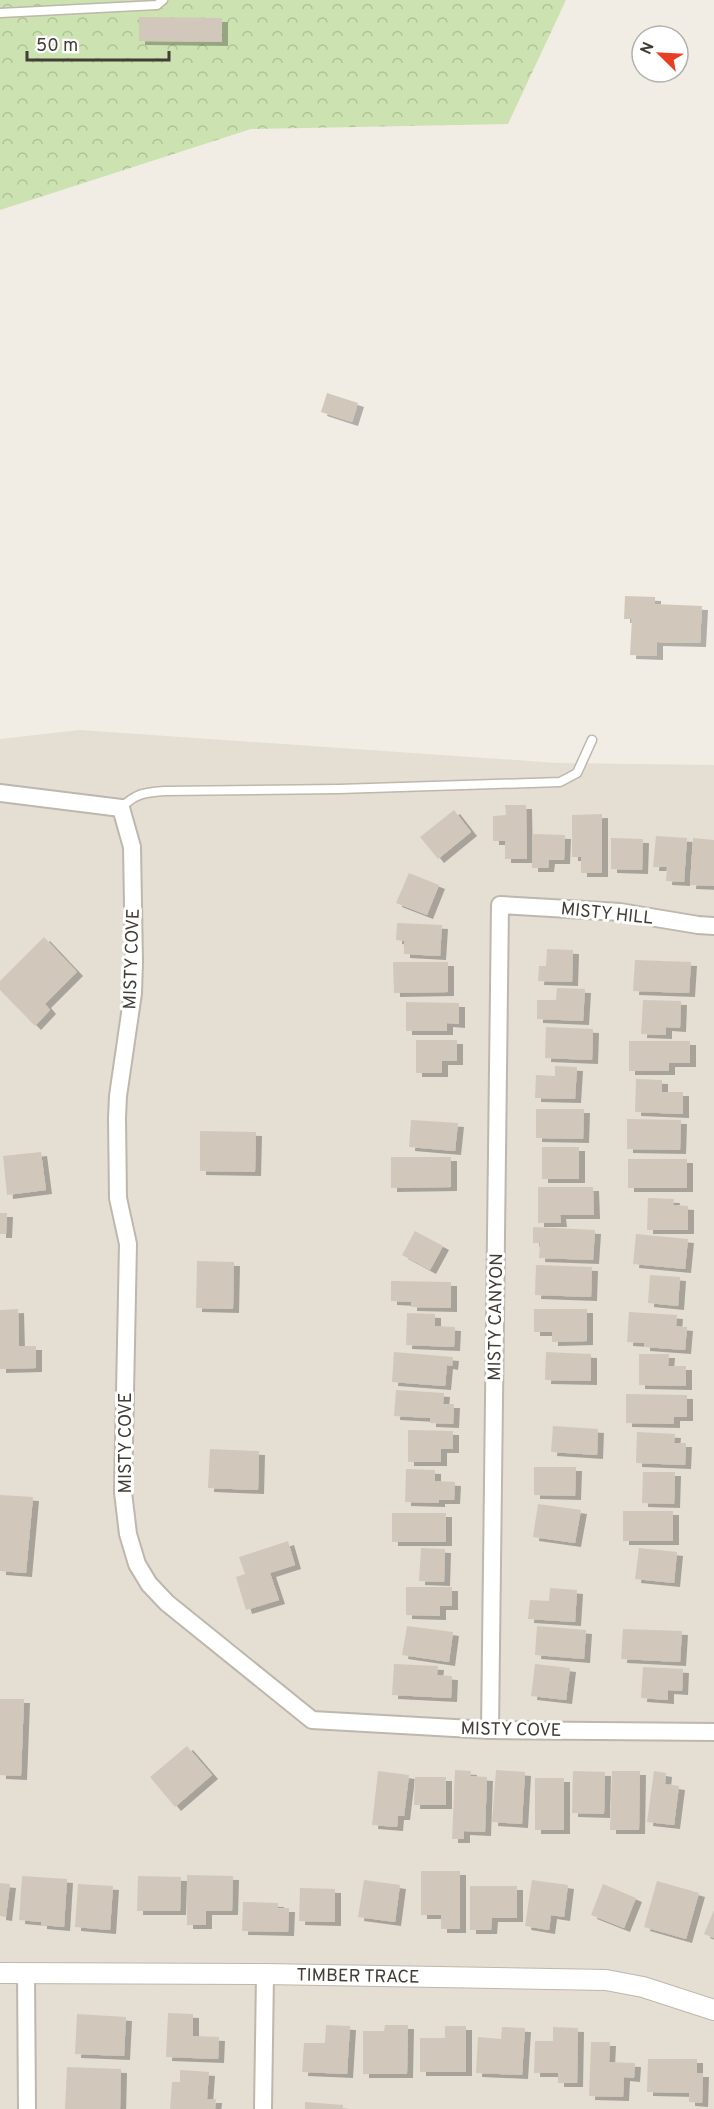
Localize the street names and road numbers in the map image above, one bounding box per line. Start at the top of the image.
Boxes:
street label: MISTY HILL [559,898,654,931]
street label: MISTY COVE [119,908,146,1010]
street label: MISTY CANYON [484,1253,509,1381]
street label: MISTY COVE [115,1393,138,1494]
street label: MISTY COVE [460,1718,562,1743]
street label: TIMBER TRACE [296,1965,420,1990]

